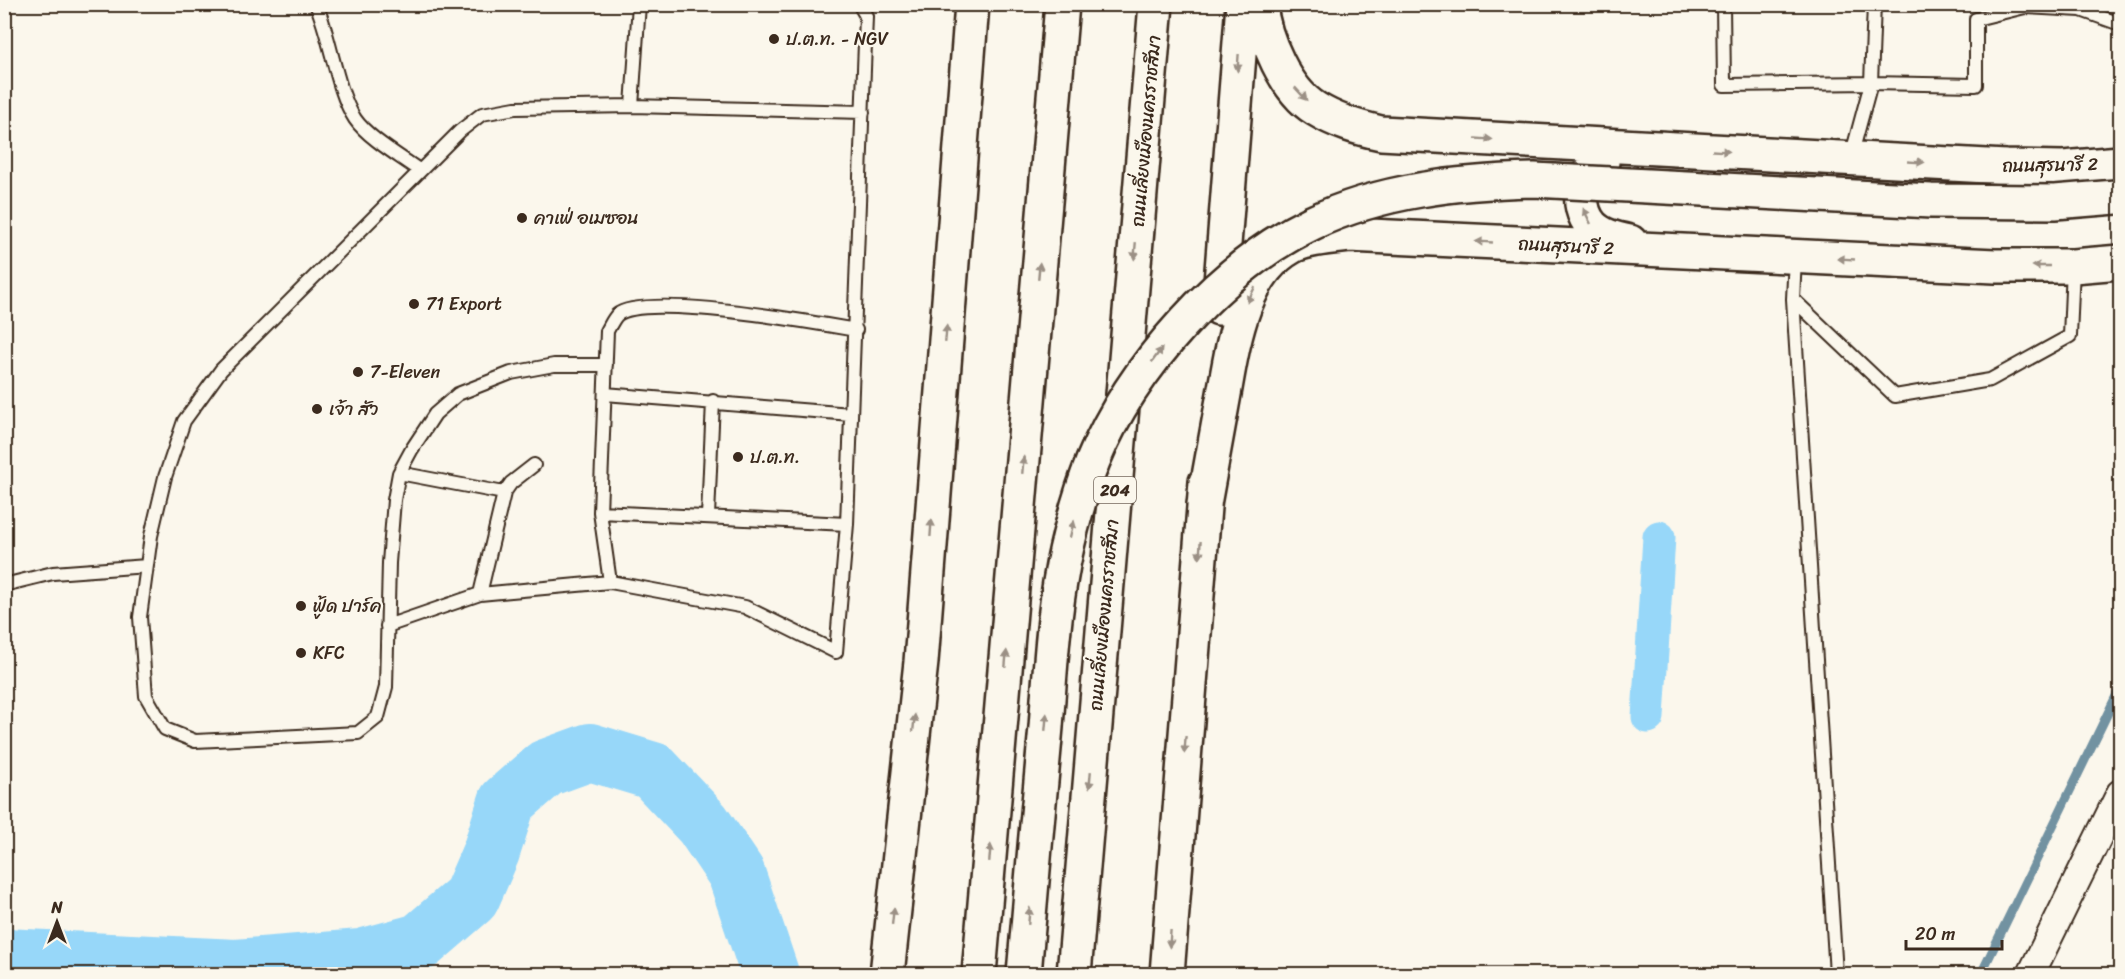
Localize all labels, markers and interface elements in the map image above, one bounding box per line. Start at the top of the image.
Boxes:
place label: ป.ต.ท. - NGV [786,23,890,55]
marker: ป.ต.ท. - NGV [767,32,781,46]
street label: ถนนเลี่ยงเมืองนครราชสีมา [1121,34,1170,228]
one-way arrow [1233,53,1243,72]
one-way arrow [1293,87,1307,101]
one-way arrow [1475,134,1494,143]
one-way arrow [1711,147,1730,156]
street label: ถนนสุรนารี 2 [2002,148,2098,182]
one-way arrow [1906,157,1925,166]
place label: คาเฟ่ อเมซอน [534,202,639,234]
one-way arrow [1583,207,1592,224]
marker: คาเฟ่ อเมซอน [515,211,529,225]
street label: ถนนสุรนารี 2 [1517,228,1615,264]
one-way arrow [1474,237,1493,246]
one-way arrow [1130,242,1140,261]
one-way arrow [1837,254,1856,263]
one-way arrow [1034,261,1044,280]
one-way arrow [2032,261,2051,271]
one-way arrow [1246,286,1255,303]
place label: 71 Export [426,288,502,320]
marker: 71 Export [407,297,421,311]
one-way arrow [941,324,951,343]
one-way arrow [1151,348,1163,364]
place label: 7-Eleven [370,356,441,388]
marker: 7-Eleven [351,365,365,379]
place label: เจ้า สัว [329,393,378,425]
marker: เจ้า สัว [310,402,324,416]
place label: ป.ต.ท. [750,441,800,473]
marker: ป.ต.ท. [731,450,745,464]
one-way arrow [1018,455,1028,474]
road number: 204 [1094,477,1136,503]
street label: ถนนเลี่ยงเมืองนครราชสีมา [1079,518,1128,712]
one-way arrow [926,519,936,538]
one-way arrow [1068,520,1078,538]
one-way arrow [1196,541,1205,560]
place label: ฟู้ด ปาร์ค [313,590,381,622]
marker: ฟู้ด ปาร์ค [294,599,308,613]
place label: KFC [313,637,345,669]
marker: KFC [294,646,308,660]
one-way arrow [1001,650,1011,669]
one-way arrow [1041,712,1051,731]
one-way arrow [910,713,919,732]
one-way arrow [1180,735,1190,754]
one-way arrow [1086,771,1095,790]
one-way arrow [985,844,995,863]
north arrow [27,892,87,952]
text: N [50,893,63,922]
one-way arrow [888,907,898,926]
one-way arrow [1024,907,1034,926]
scale bar [1906,913,2002,951]
text: 20 m [1915,918,1955,950]
one-way arrow [1165,930,1175,949]

